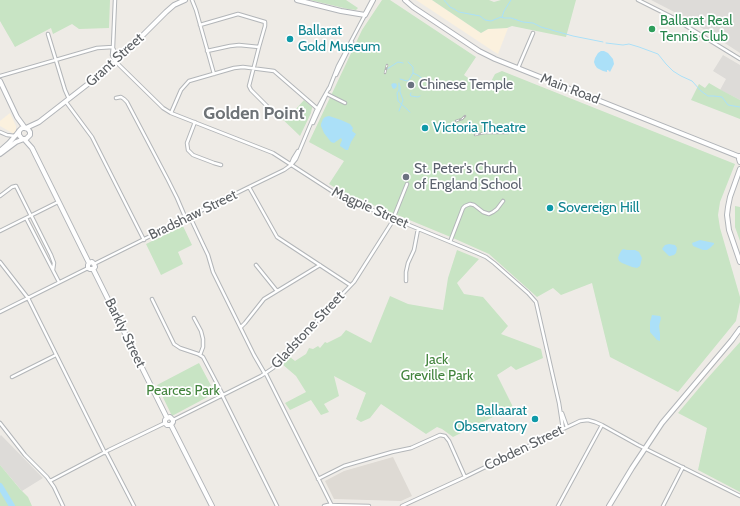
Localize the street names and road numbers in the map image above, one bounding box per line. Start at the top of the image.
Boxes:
street label: Grant Street [83,30,147,90]
street label: Main Road [538,70,602,108]
street label: Magpie Street [329,184,411,232]
street label: Bradshaw Street [146,186,240,244]
street label: Gladstone Street [268,288,348,372]
street label: Barkly Street [101,296,149,370]
street label: Cobden Street [482,422,566,474]

